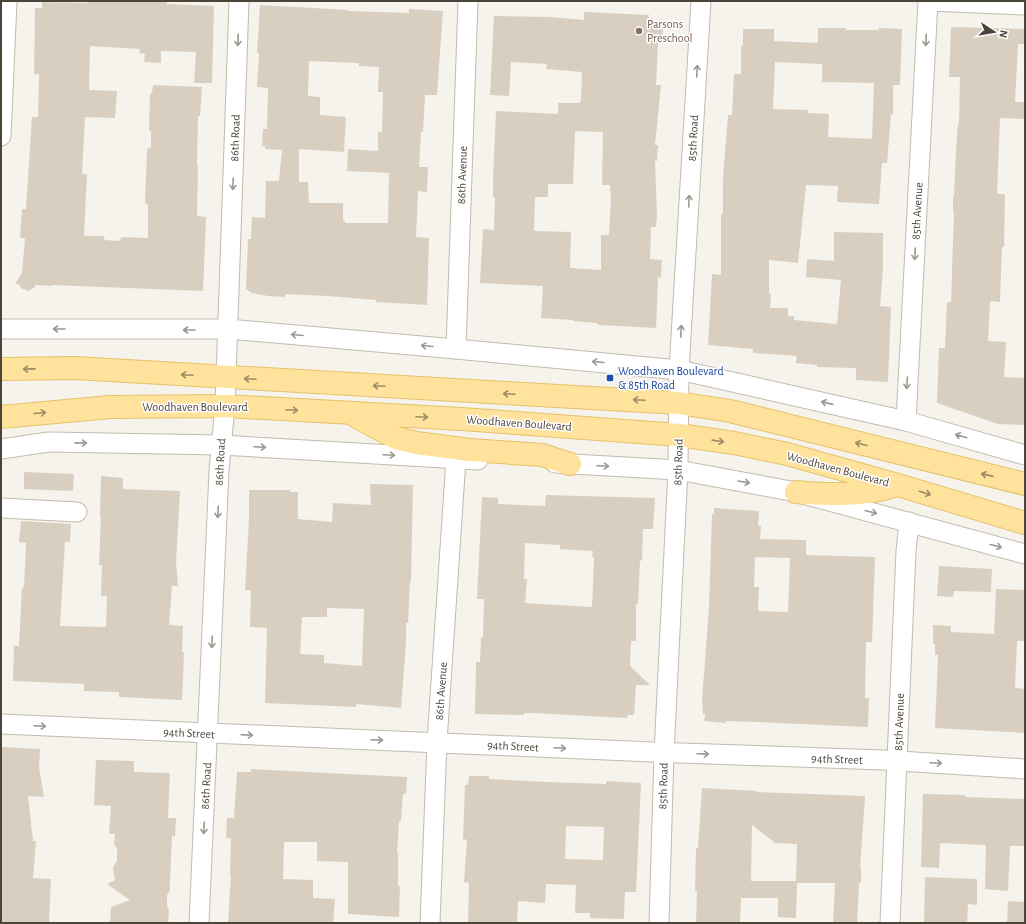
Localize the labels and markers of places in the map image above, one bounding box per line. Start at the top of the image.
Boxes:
place label: Parsons Preschool [647,18,693,44]
marker: Parsons Preschool [634,26,644,36]
place label: Woodhaven Boulevard & 85th Road [618,365,724,391]
marker: Woodhaven Boulevard & 85th Road [605,373,615,383]

